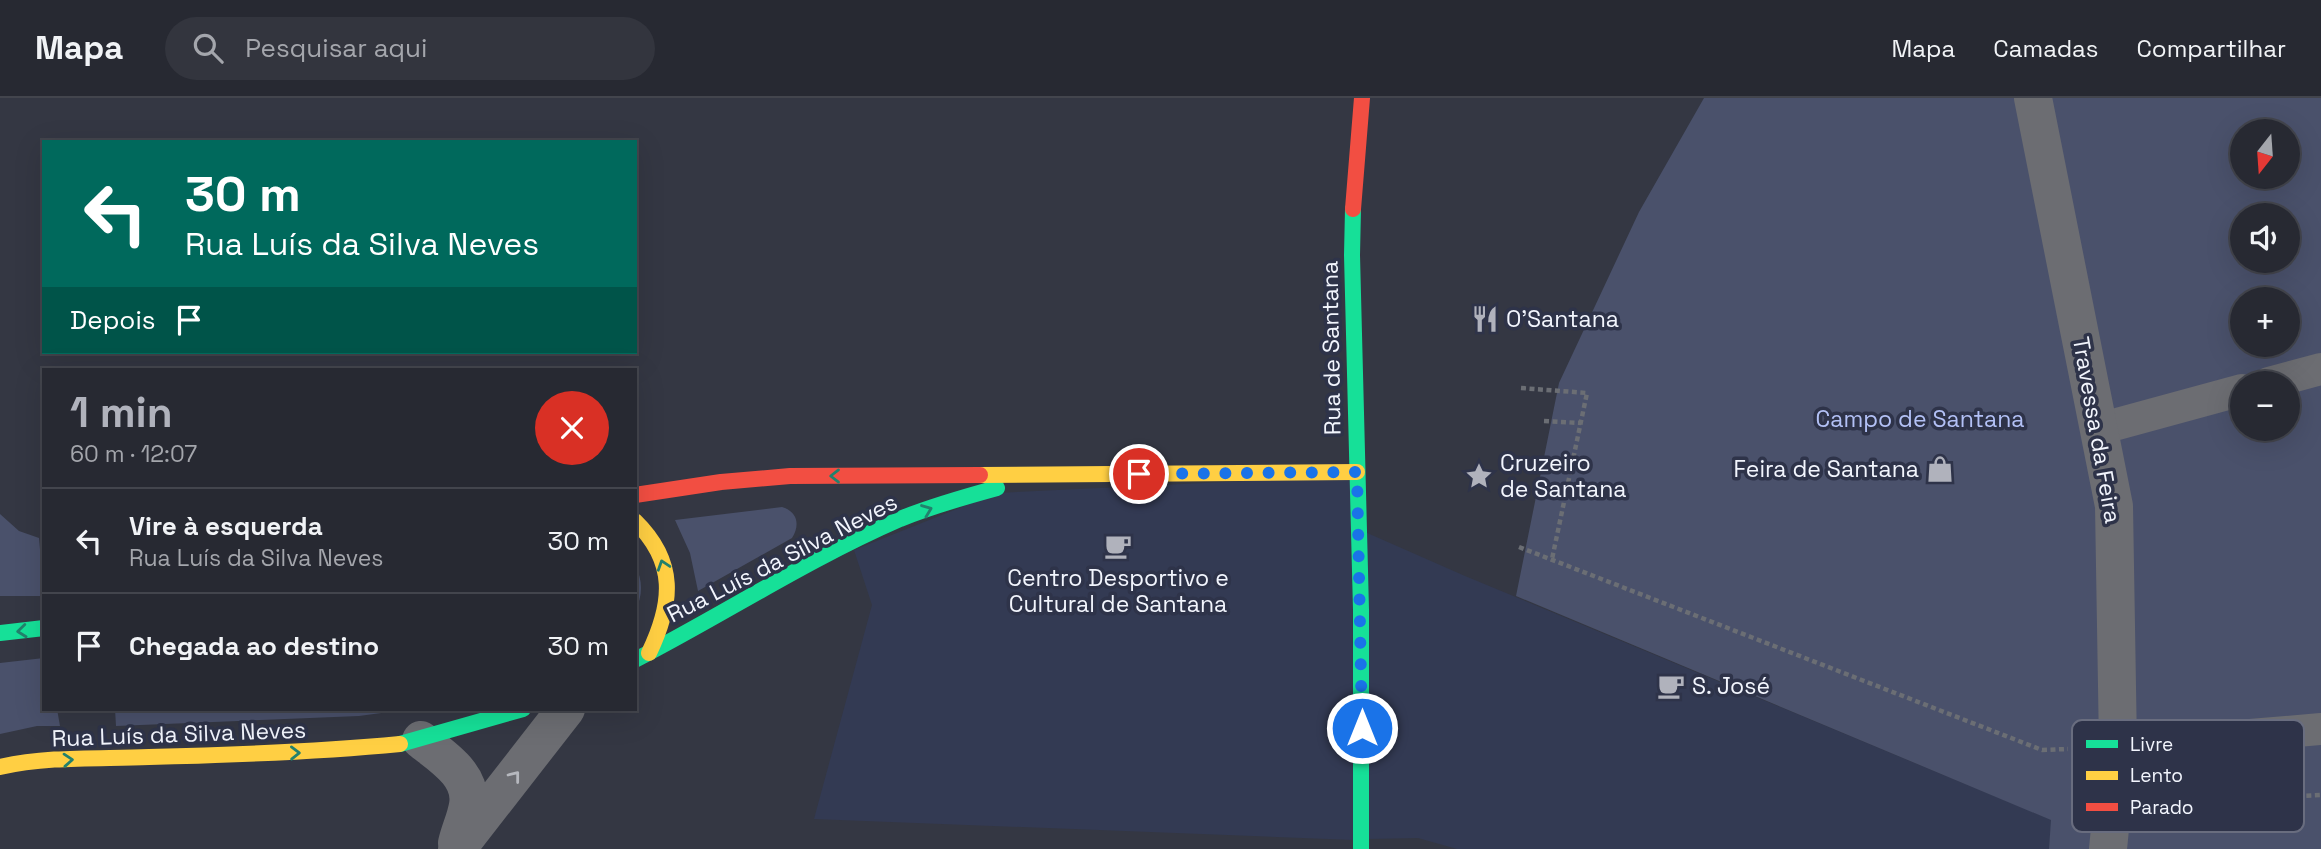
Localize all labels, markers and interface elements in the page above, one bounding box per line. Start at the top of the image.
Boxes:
search box [165,17,655,80]
text: Mapa [35,27,123,69]
icon: search [189,29,227,67]
text: Pesquisar aqui [245,31,427,65]
text: Mapa [1891,33,1955,64]
text: Camadas [1993,33,2098,64]
text: Compartilhar [2136,33,2286,64]
north arrow [2230,119,2300,189]
map controls [2230,119,2300,441]
text: 30 m [185,163,301,225]
icon: left [70,168,161,259]
button: sound [2230,203,2300,273]
text: Rua Luís da Silva Neves [185,224,539,264]
street label: Rua de Santana [1314,261,1348,435]
button: + [2230,287,2300,357]
icon: arrive [170,301,208,339]
text: Depois [70,303,156,337]
restaurant icon: O'Santana [1470,304,1500,334]
place label: O'Santana [1506,304,1619,334]
street label: Travessa da Feira [2066,335,2128,525]
button: − [2230,371,2300,441]
text: 1 min [70,386,173,439]
button: close [535,391,609,465]
park label: Campo de Santana [1815,404,2025,434]
text: 60 m · 12:07 [70,439,197,469]
pin [1109,444,1169,504]
place label: Cruzeiro de Santana [1500,448,1627,504]
place label: Feira de Santana [1734,454,1919,484]
shop icon: Feira de Santana [1925,454,1955,484]
icon: arrive [1120,455,1158,493]
place icon: Cruzeiro de Santana [1464,461,1494,491]
one-way arrow [829,468,840,484]
street label: Rua Luís da Silva Neves [662,487,902,629]
one-way arrow [921,504,933,518]
text: Vire à esquerda [129,509,323,543]
icon: left [70,522,108,560]
text: 30 m [548,524,609,558]
cafe icon: Centro Desportivo e Cultural de Santana [1103,531,1133,561]
text: Rua Luís da Silva Neves [129,543,384,573]
one-way arrow [657,560,671,572]
place label: Centro Desportivo e Cultural de Santana [1007,563,1229,619]
one-way arrow [16,623,27,638]
icon: arrive [70,627,108,665]
text: Chegada ao destino [129,629,379,663]
text: 30 m [548,629,609,663]
cafe icon: S. José [1656,671,1686,701]
place label: S. José [1692,671,1770,701]
position arrow [1325,691,1399,765]
street label: Rua Luís da Silva Neves [51,715,307,753]
legend [2072,720,2304,832]
text: Livre [2130,732,2173,757]
one-way arrow [290,745,301,760]
one-way arrow [63,753,74,768]
text: Lento [2130,763,2183,788]
one-way arrow [506,772,519,784]
text: Parado [2130,795,2194,820]

